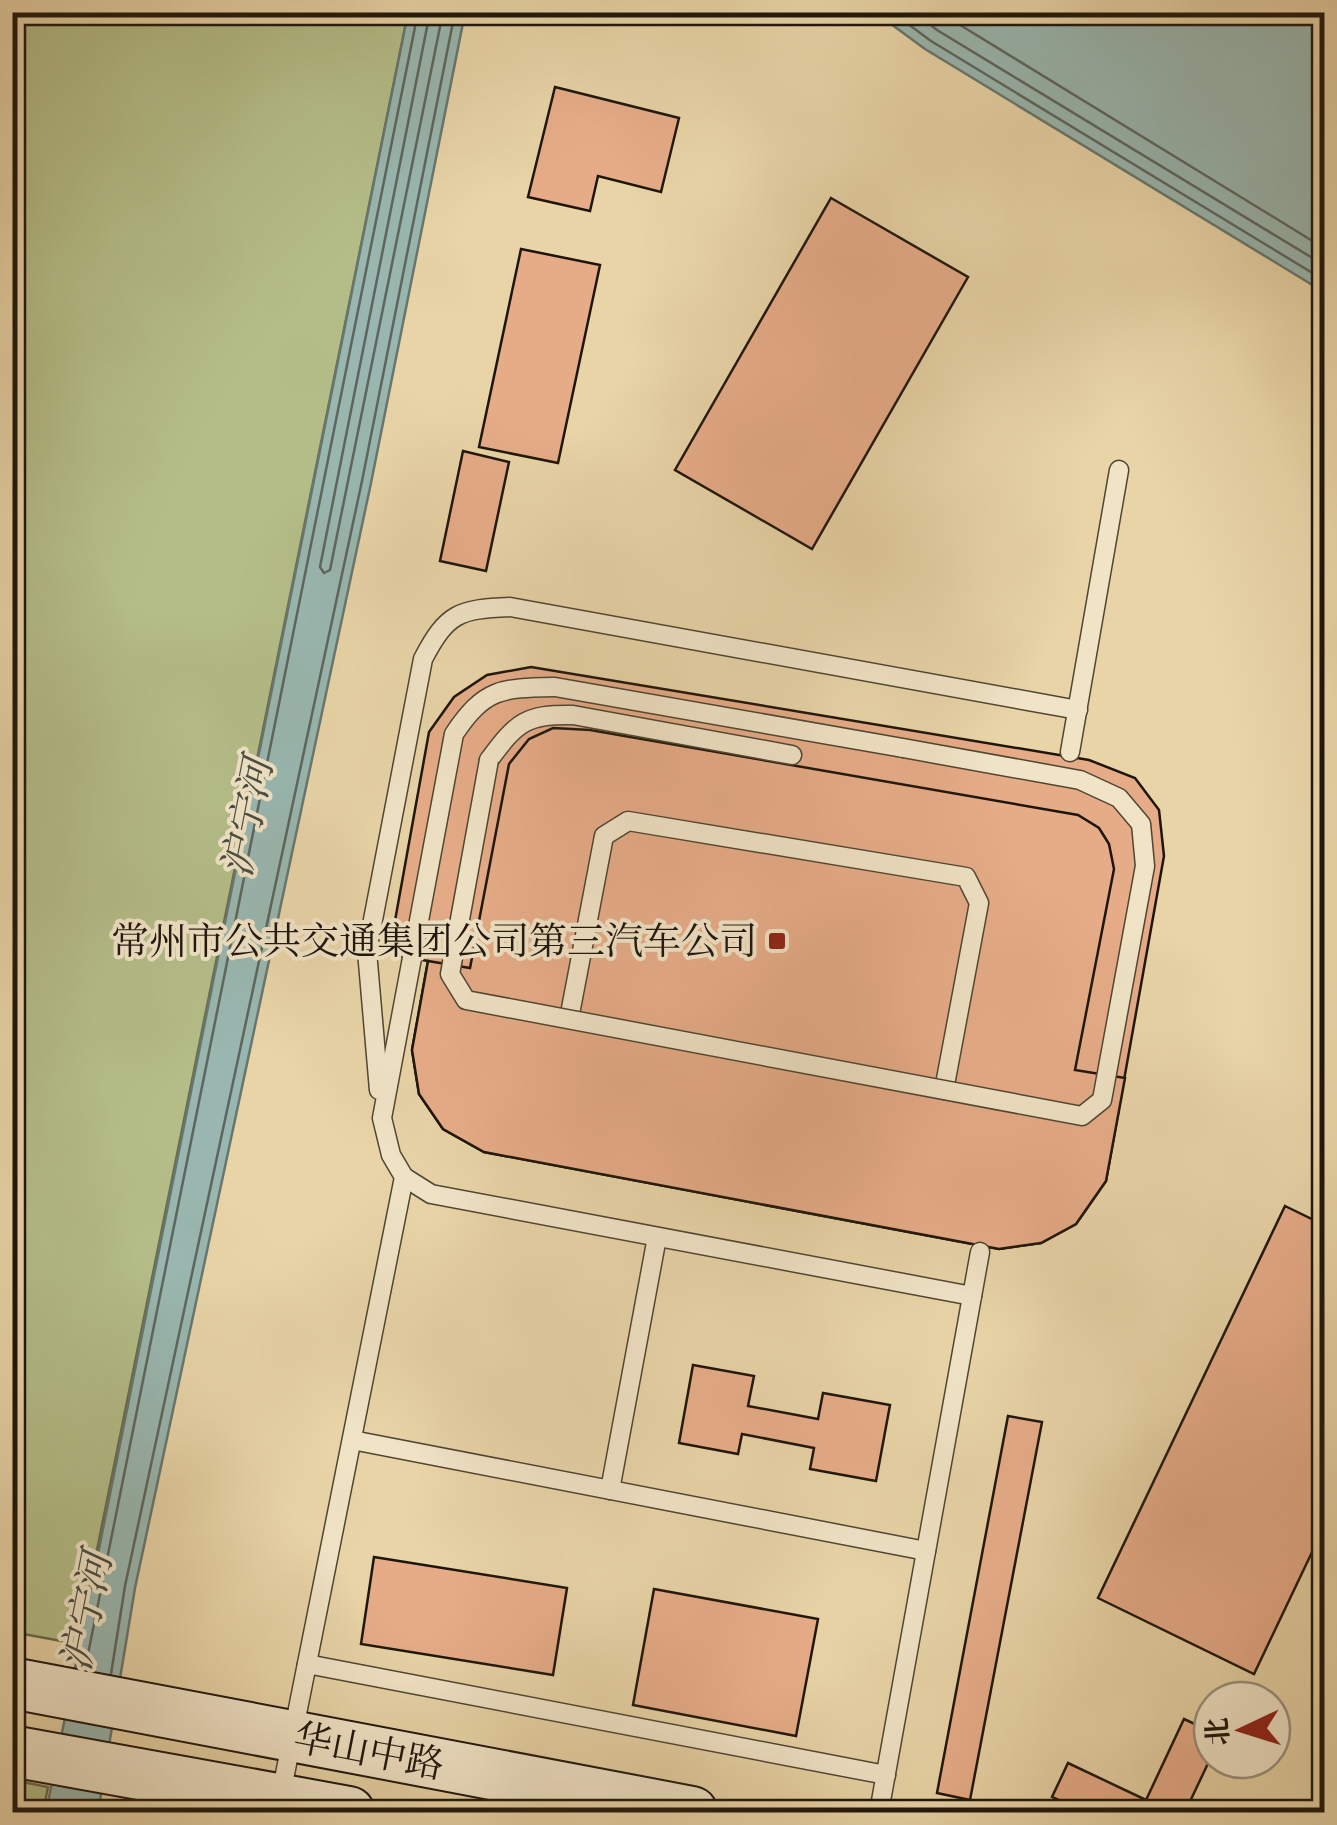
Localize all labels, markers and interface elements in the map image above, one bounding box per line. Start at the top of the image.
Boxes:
water label: 沪宁河 [210,748,285,882]
place label: 常州市公共交通集团公司第三汽车公司 [111,916,757,965]
marker: 常州市公共交通集团公司第三汽车公司 [766,930,788,952]
water label: 沪宁河 [49,1542,124,1676]
north arrow [1192,1680,1292,1780]
street label: 华山中路 [290,1712,448,1789]
text: 北 [1198,1717,1236,1747]

